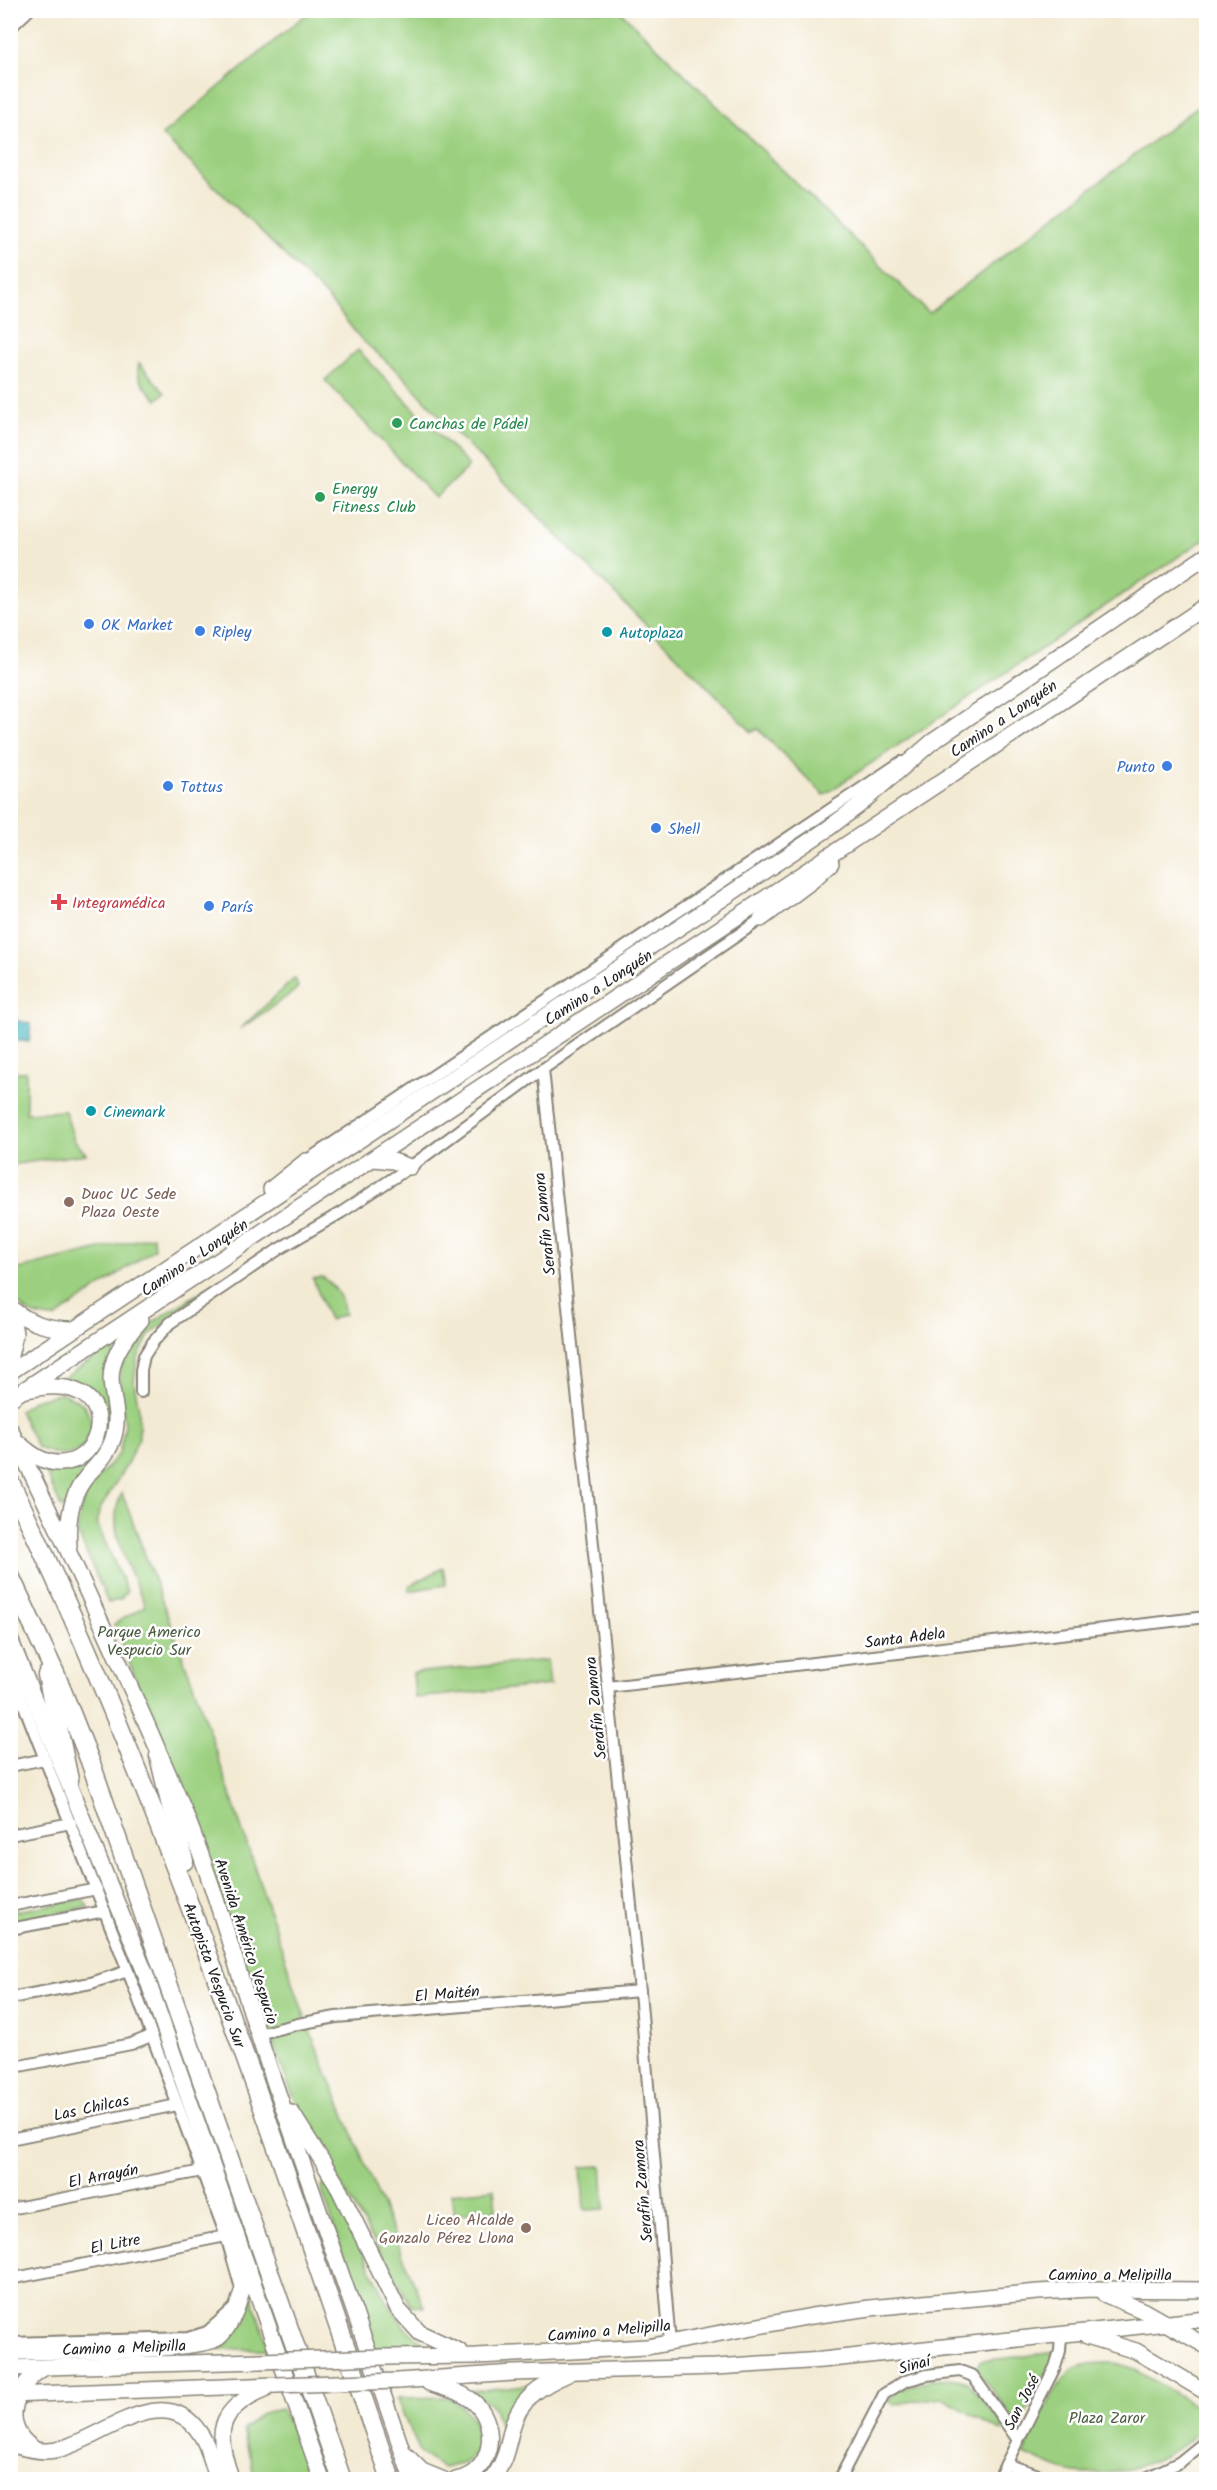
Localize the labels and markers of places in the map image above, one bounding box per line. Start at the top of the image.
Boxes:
place label: Canchas de Pádel [409,412,528,437]
marker: Canchas de Pádel [390,416,404,430]
place label: Energy Fitness Club [332,477,416,520]
marker: Energy Fitness Club [313,490,327,504]
place label: OK Market [101,613,174,638]
marker: OK Market [82,617,96,631]
place label: Ripley [212,620,252,645]
place label: Autoplaza [619,621,683,646]
marker: Ripley [193,624,207,638]
marker: Autoplaza [600,625,614,639]
place label: Punto [1117,755,1155,780]
marker: Punto [1160,759,1174,773]
place label: Tottus [180,775,223,800]
marker: Tottus [161,779,175,793]
place label: Shell [668,817,700,842]
marker: Shell [649,821,663,835]
place label: Integramédica [72,891,165,916]
marker: Integramédica [50,893,68,911]
place label: París [221,895,253,920]
marker: París [202,899,216,913]
place label: Cinemark [103,1100,166,1125]
marker: Cinemark [84,1104,98,1118]
place label: Duoc UC Sede Plaza Oeste [81,1182,176,1225]
marker: Duoc UC Sede Plaza Oeste [62,1195,76,1209]
place label: Liceo Alcalde Gonzalo Pérez Llona [379,2208,514,2251]
marker: Liceo Alcalde Gonzalo Pérez Llona [519,2221,533,2235]

